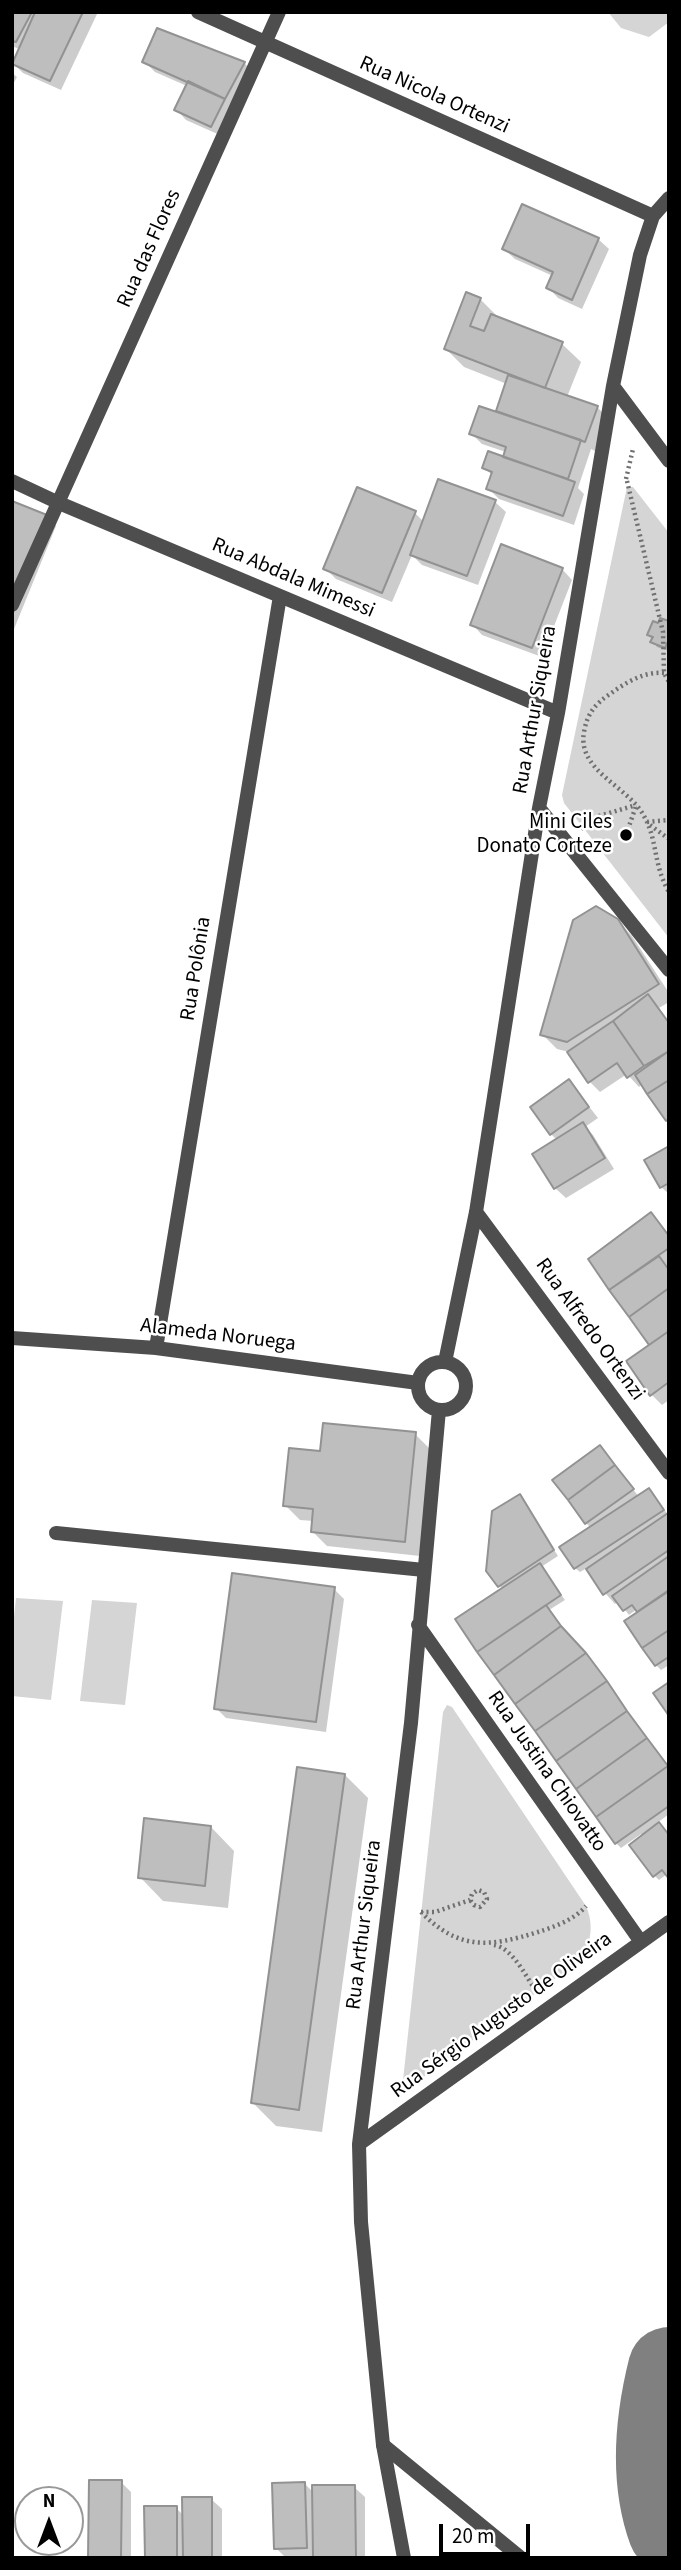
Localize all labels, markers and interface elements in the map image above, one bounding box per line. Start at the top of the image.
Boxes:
street label: Rua Nicola Ortenzi [355,52,513,140]
street label: Rua das Flores [113,186,187,312]
street label: Rua Abdala Mimessi [208,533,378,625]
street label: Rua Arthur Siqueira [509,624,563,796]
place label: Mini Ciles Donato Corteze [477,810,612,860]
marker: Mini Ciles Donato Corteze [618,827,634,843]
street label: Rua Polônia [176,915,218,1023]
street label: Rua Alfredo Ortenzi [529,1254,649,1406]
street label: Alameda Noruega [139,1314,297,1358]
street label: Rua Justina Chiovatto [481,1687,611,1857]
street label: Rua Arthur Siqueira [342,1839,388,2011]
street label: Rua Sérgio Augusto de Oliveira [387,1927,617,2105]
north arrow [14,2486,84,2556]
text: N [43,2488,55,2515]
scale bar [443,2510,534,2554]
text: 20 m [452,2521,494,2551]

